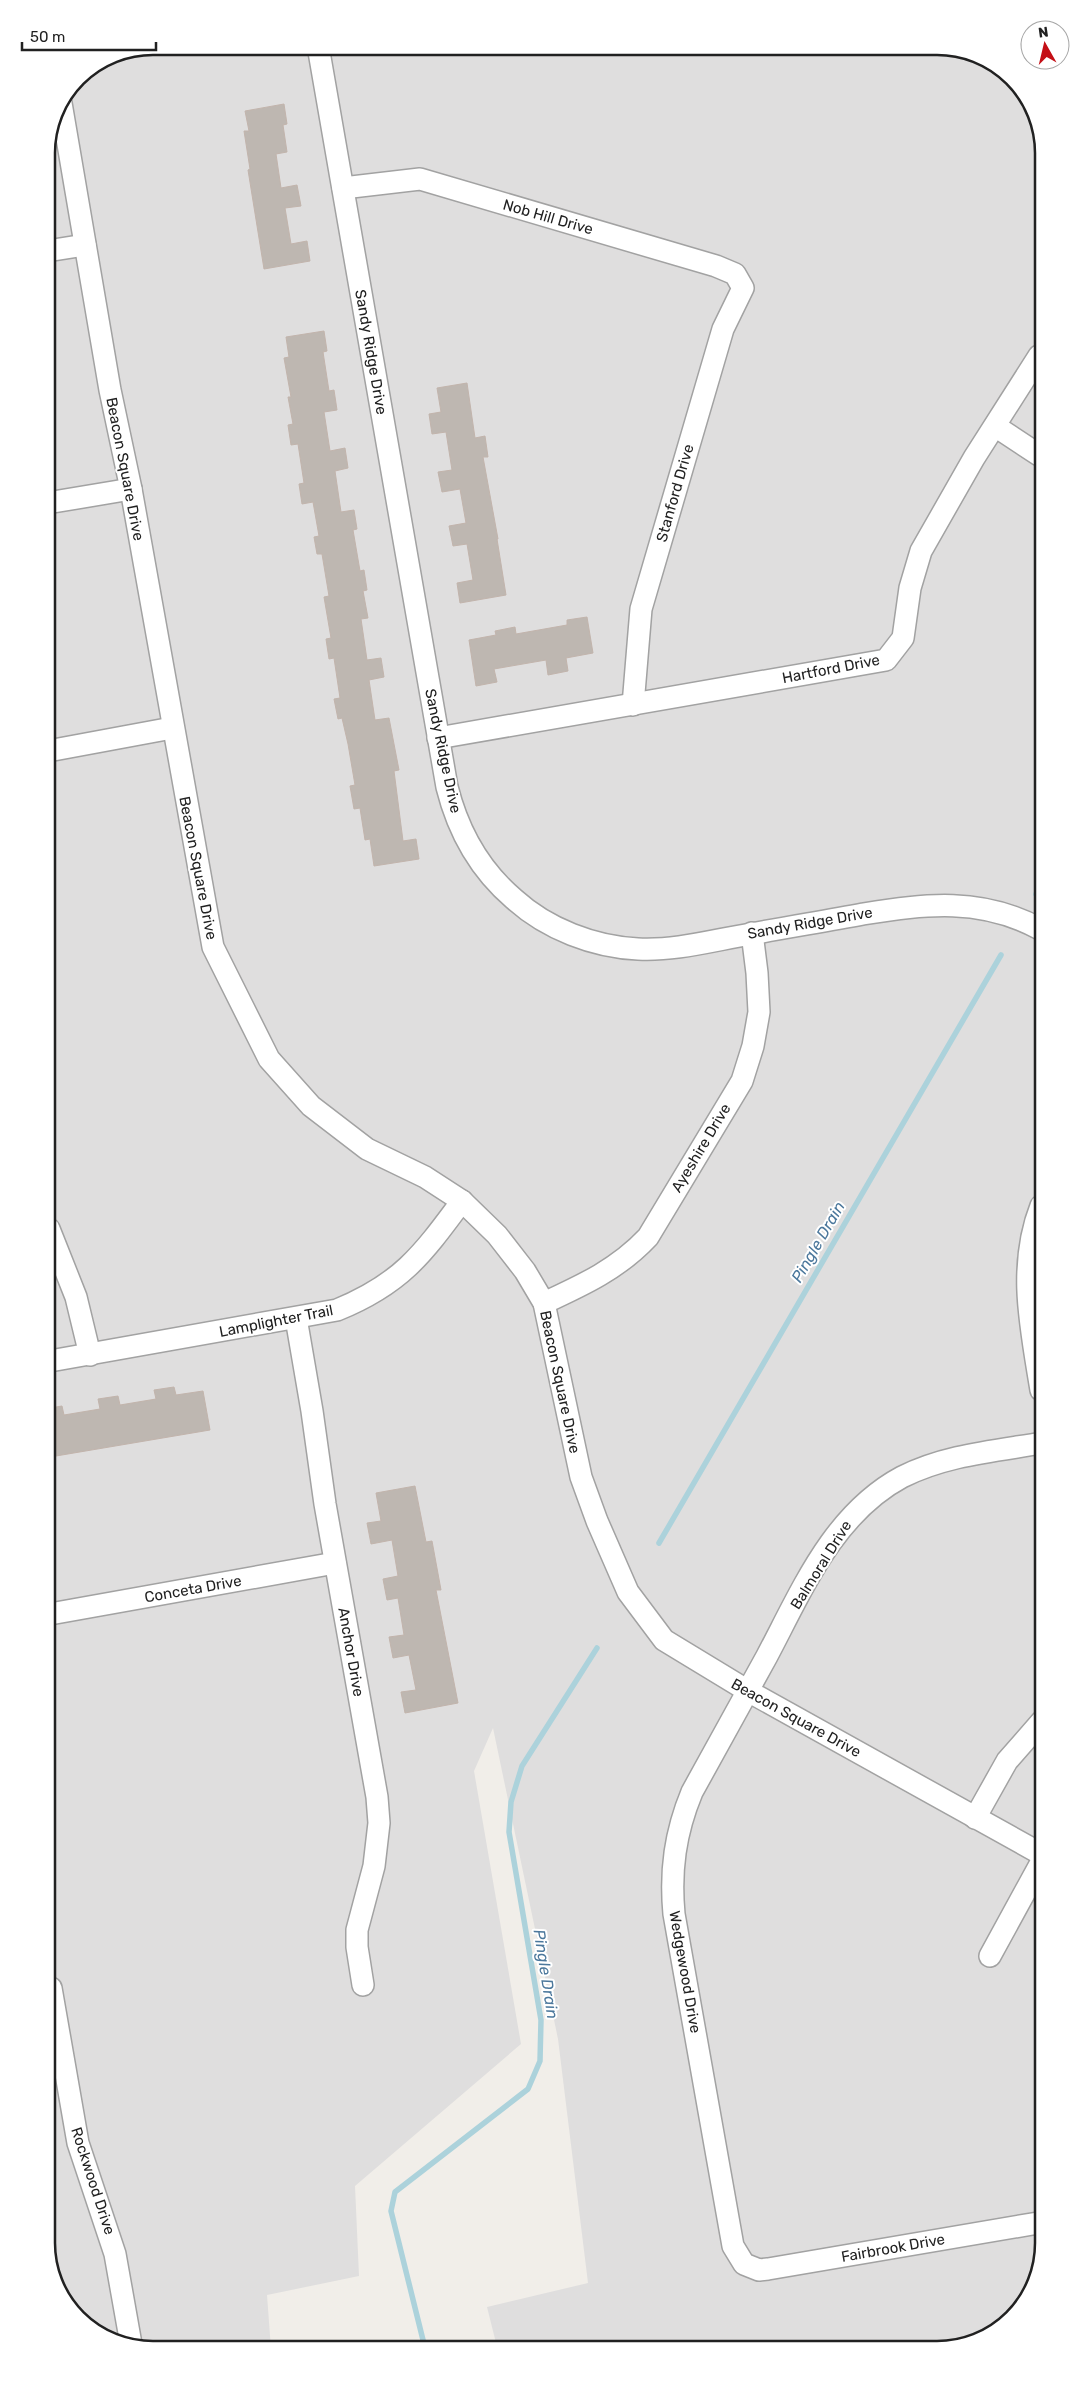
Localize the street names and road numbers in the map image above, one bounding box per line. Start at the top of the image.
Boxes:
street label: Nob Hill Drive [501,196,595,238]
street label: Sandy Ridge Drive [351,288,391,416]
street label: Beacon Square Drive [102,396,148,542]
street label: Stanford Drive [652,442,698,544]
street label: Hartford Drive [781,651,881,687]
street label: Sandy Ridge Drive [421,687,465,815]
street label: Beacon Square Drive [175,795,221,941]
street label: Sandy Ridge Drive [746,903,874,943]
street label: Ayeshire Drive [668,1100,734,1196]
street label: Lamplighter Trail [217,1301,335,1341]
street label: Beacon Square Drive [536,1309,584,1455]
street label: Balmoral Drive [787,1517,855,1613]
street label: Conceta Drive [143,1572,243,1606]
street label: Anchor Drive [334,1606,368,1698]
street label: Beacon Square Drive [728,1675,864,1761]
street label: Wedgewood Drive [665,1909,705,2035]
street label: Rockwood Drive [67,2125,119,2237]
street label: Fairbrook Drive [840,2230,946,2266]

